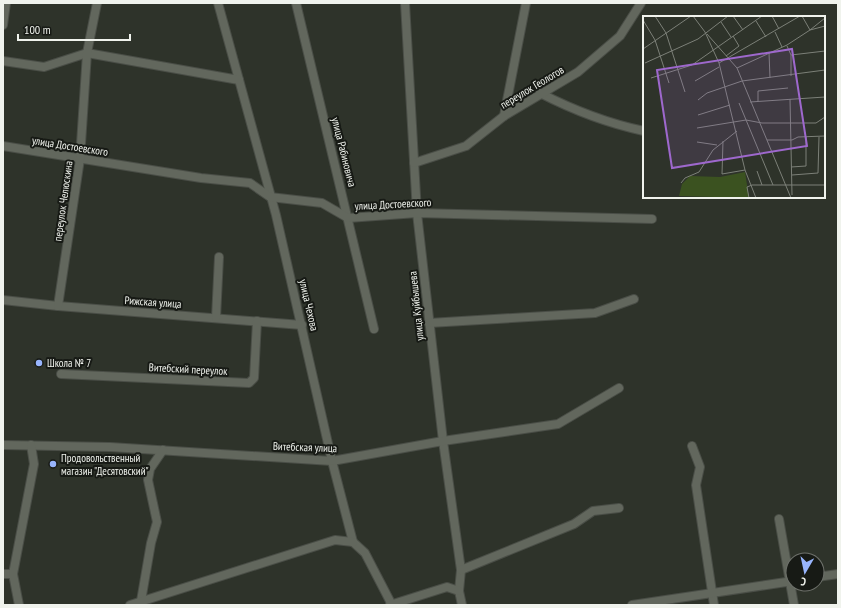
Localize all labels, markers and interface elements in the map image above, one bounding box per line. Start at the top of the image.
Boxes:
scale bar [18,16,130,42]
inset map [643,16,825,198]
text: 100 m [24,22,51,37]
street label: переулок Геологов [498,62,567,112]
street label: улица Рабиновича [329,116,359,188]
street label: улица Достоевского [31,133,109,159]
street label: переулок Челюскина [50,160,76,242]
street label: улица Достоевского [354,195,432,213]
street label: улица Куйбышева [405,271,427,341]
street label: улица Чехова [296,278,322,332]
street label: Рижская улица [124,293,182,311]
place label: Школа № 7 [47,356,91,370]
marker: Школа № 7 [34,358,44,368]
street label: Витебский переулок [148,360,228,378]
street label: Витебская улица [273,439,337,455]
place label: Продовольственный магазин "Деcятовский" [61,451,149,478]
marker: Продовольственный магазин "Деcятовский" [48,459,58,469]
north arrow [785,552,825,592]
text: С [800,575,807,589]

